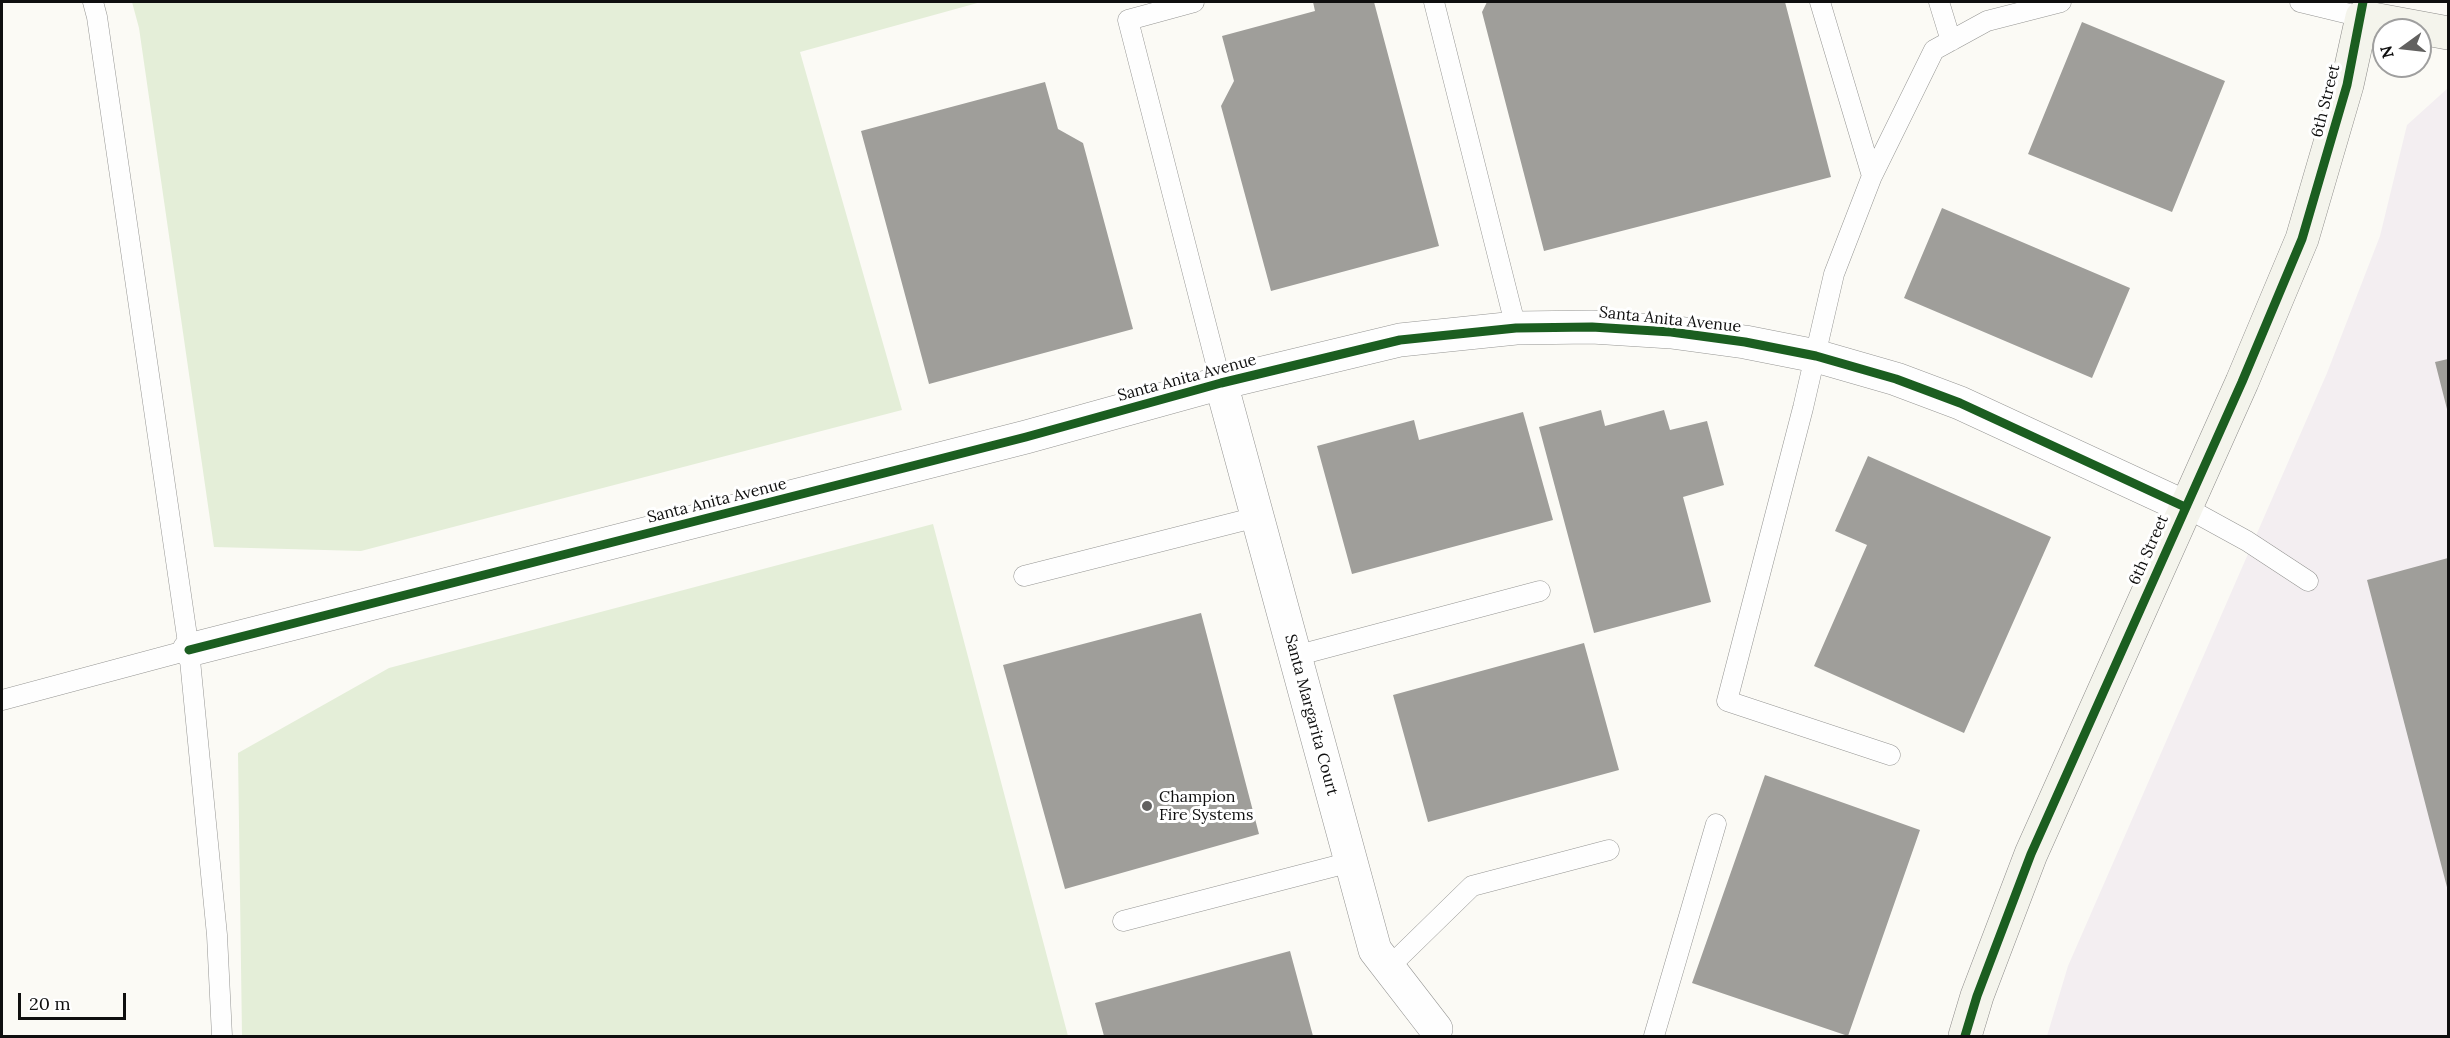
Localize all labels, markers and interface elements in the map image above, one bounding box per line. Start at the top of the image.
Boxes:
north arrow [2372,18,2432,78]
text: N [2375,44,2398,61]
street label: 6th Street [2308,62,2344,140]
street label: Santa Anita Avenue [1598,303,1742,337]
street label: Santa Anita Avenue [1115,350,1259,406]
street label: Santa Anita Avenue [645,474,789,528]
street label: 6th Street [2125,512,2173,588]
street label: Santa Margarita Court [1280,632,1342,798]
place label: Champion Fire Systems [1159,787,1253,825]
marker: Champion Fire Systems [1140,799,1154,813]
scale bar [21,981,129,1019]
text: 20 m [29,992,71,1015]

